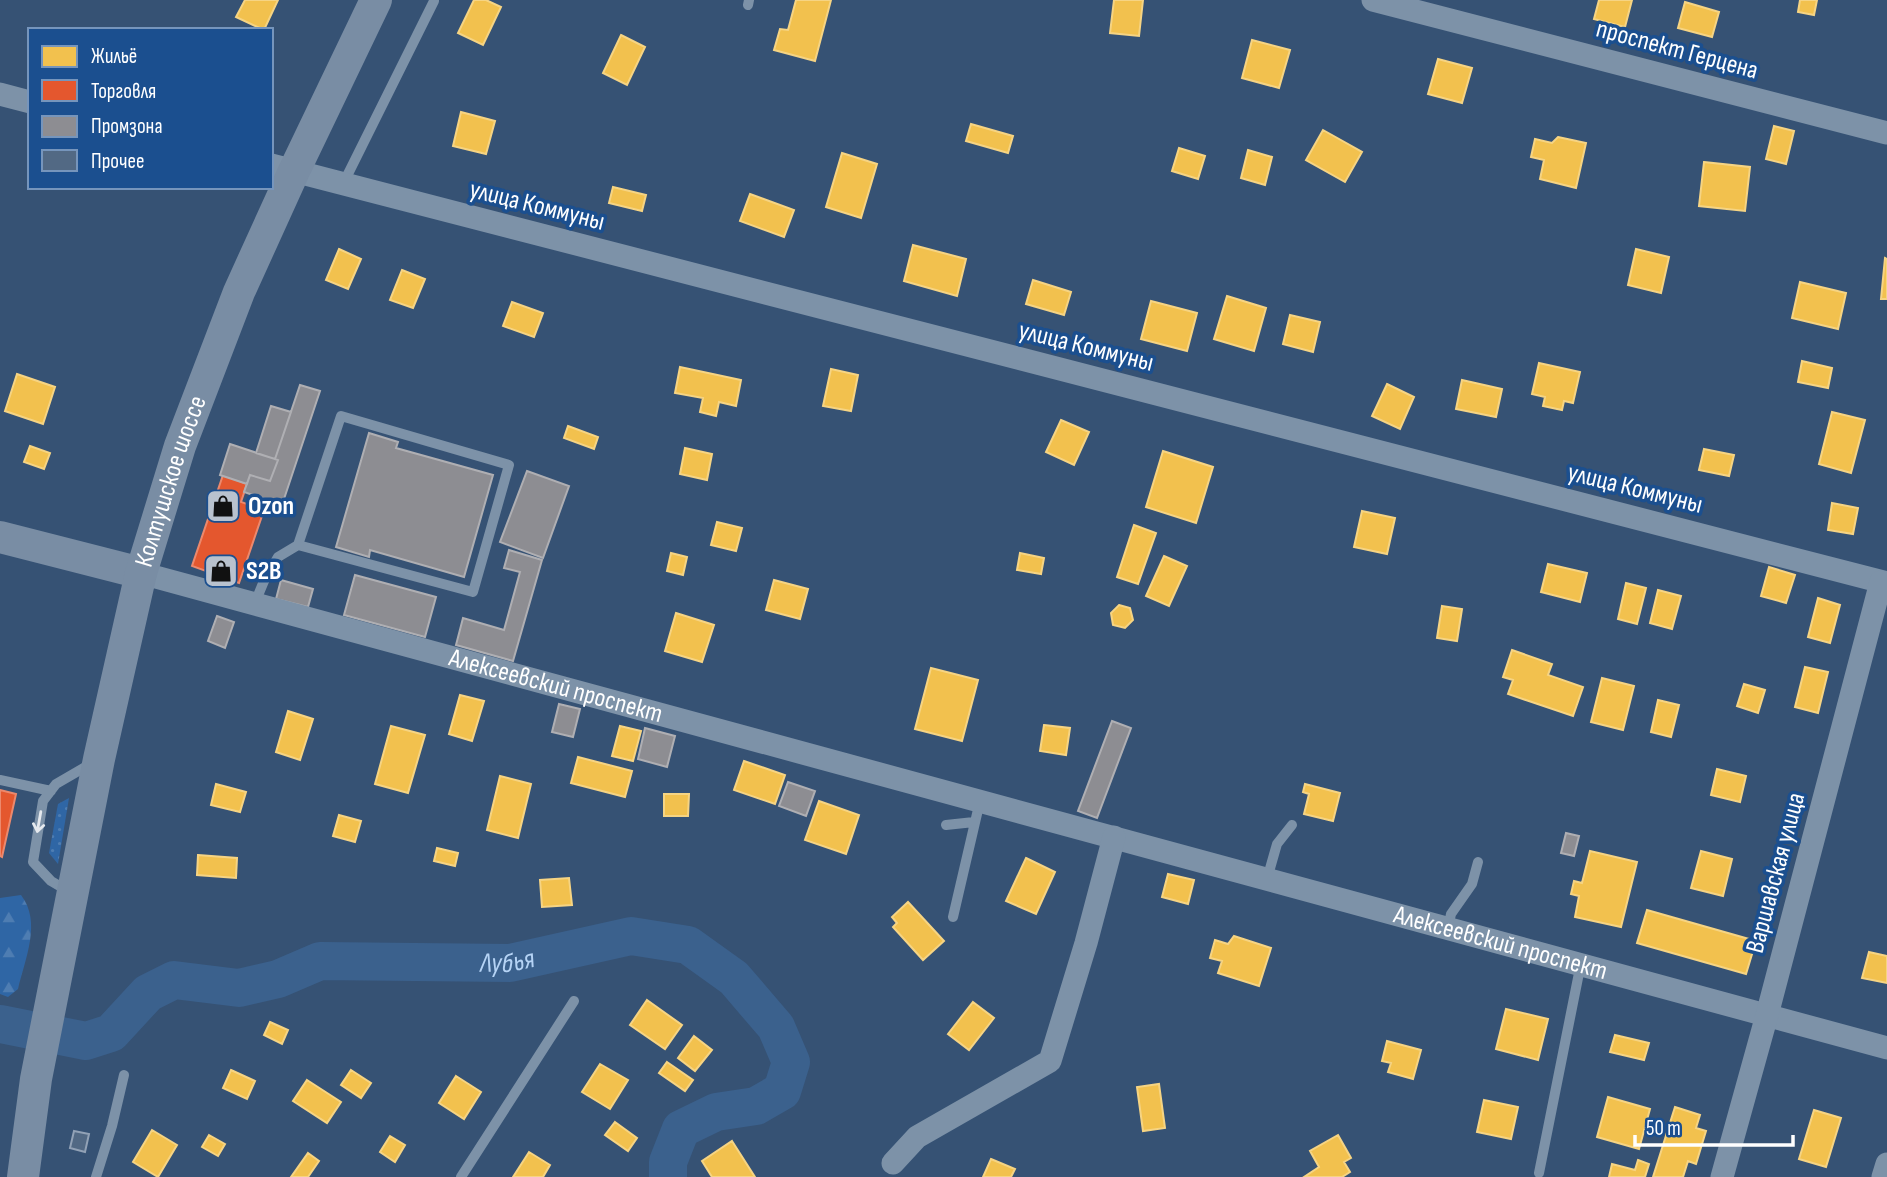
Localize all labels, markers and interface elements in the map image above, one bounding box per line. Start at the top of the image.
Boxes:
street label: проспект Герцена [1593,14,1761,86]
legend [28,28,273,189]
text: Жильё [91,44,137,69]
text: Торговля [91,79,156,104]
text: Промзона [91,114,162,139]
text: Прочее [91,149,144,174]
street label: улица Коммуны [466,174,608,238]
street label: улица Коммуны [1015,315,1157,379]
street label: Колтушское шоссе [128,391,213,571]
street label: улица Коммуны [1564,457,1706,521]
shop icon: Ozon [204,487,242,525]
place label: Ozon [248,491,294,522]
shop icon: S2B [202,552,240,590]
place label: S2B [246,556,281,587]
street label: Алексеевский проспект [445,642,666,730]
street label: Варшавская улица [1740,789,1812,957]
one-way arrow [32,810,45,833]
street label: Алексеевский проспект [1390,899,1611,987]
water label: Лубья [479,942,538,980]
scale bar [1635,1104,1792,1148]
text: 50 m [1646,1116,1681,1141]

